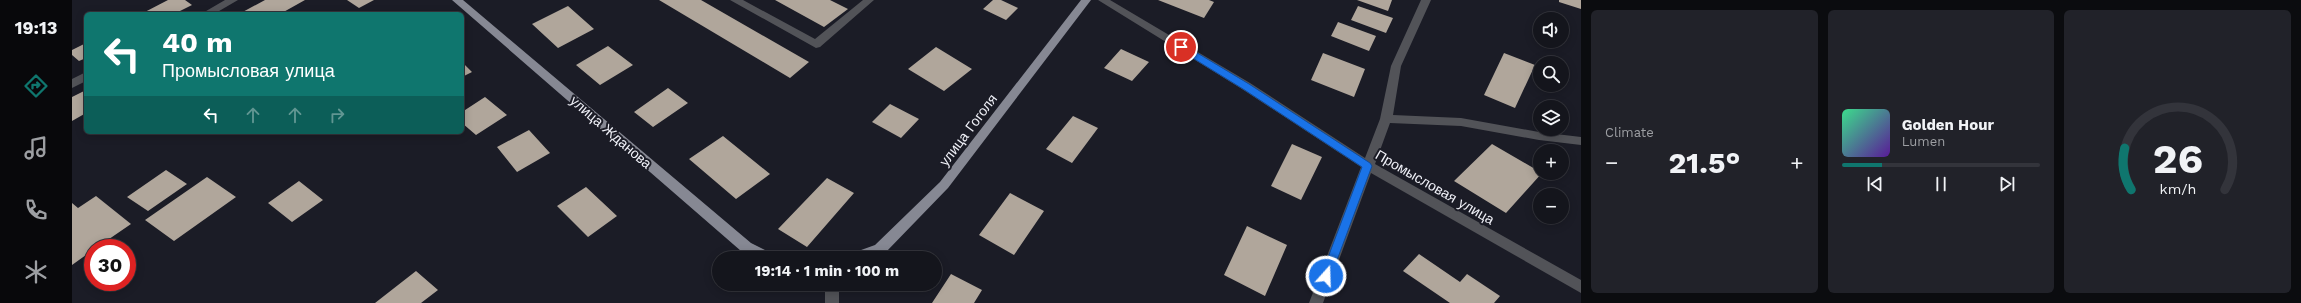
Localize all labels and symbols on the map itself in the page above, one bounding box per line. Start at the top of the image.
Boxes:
pin [1164,30,1198,64]
street label: улица Гоголя [936,91,1000,169]
street label: улица Жданова [567,92,655,172]
street label: Промысловая улица [1373,146,1497,228]
speed limit sign: 30 [84,239,136,291]
position arrow [1305,255,1347,297]

